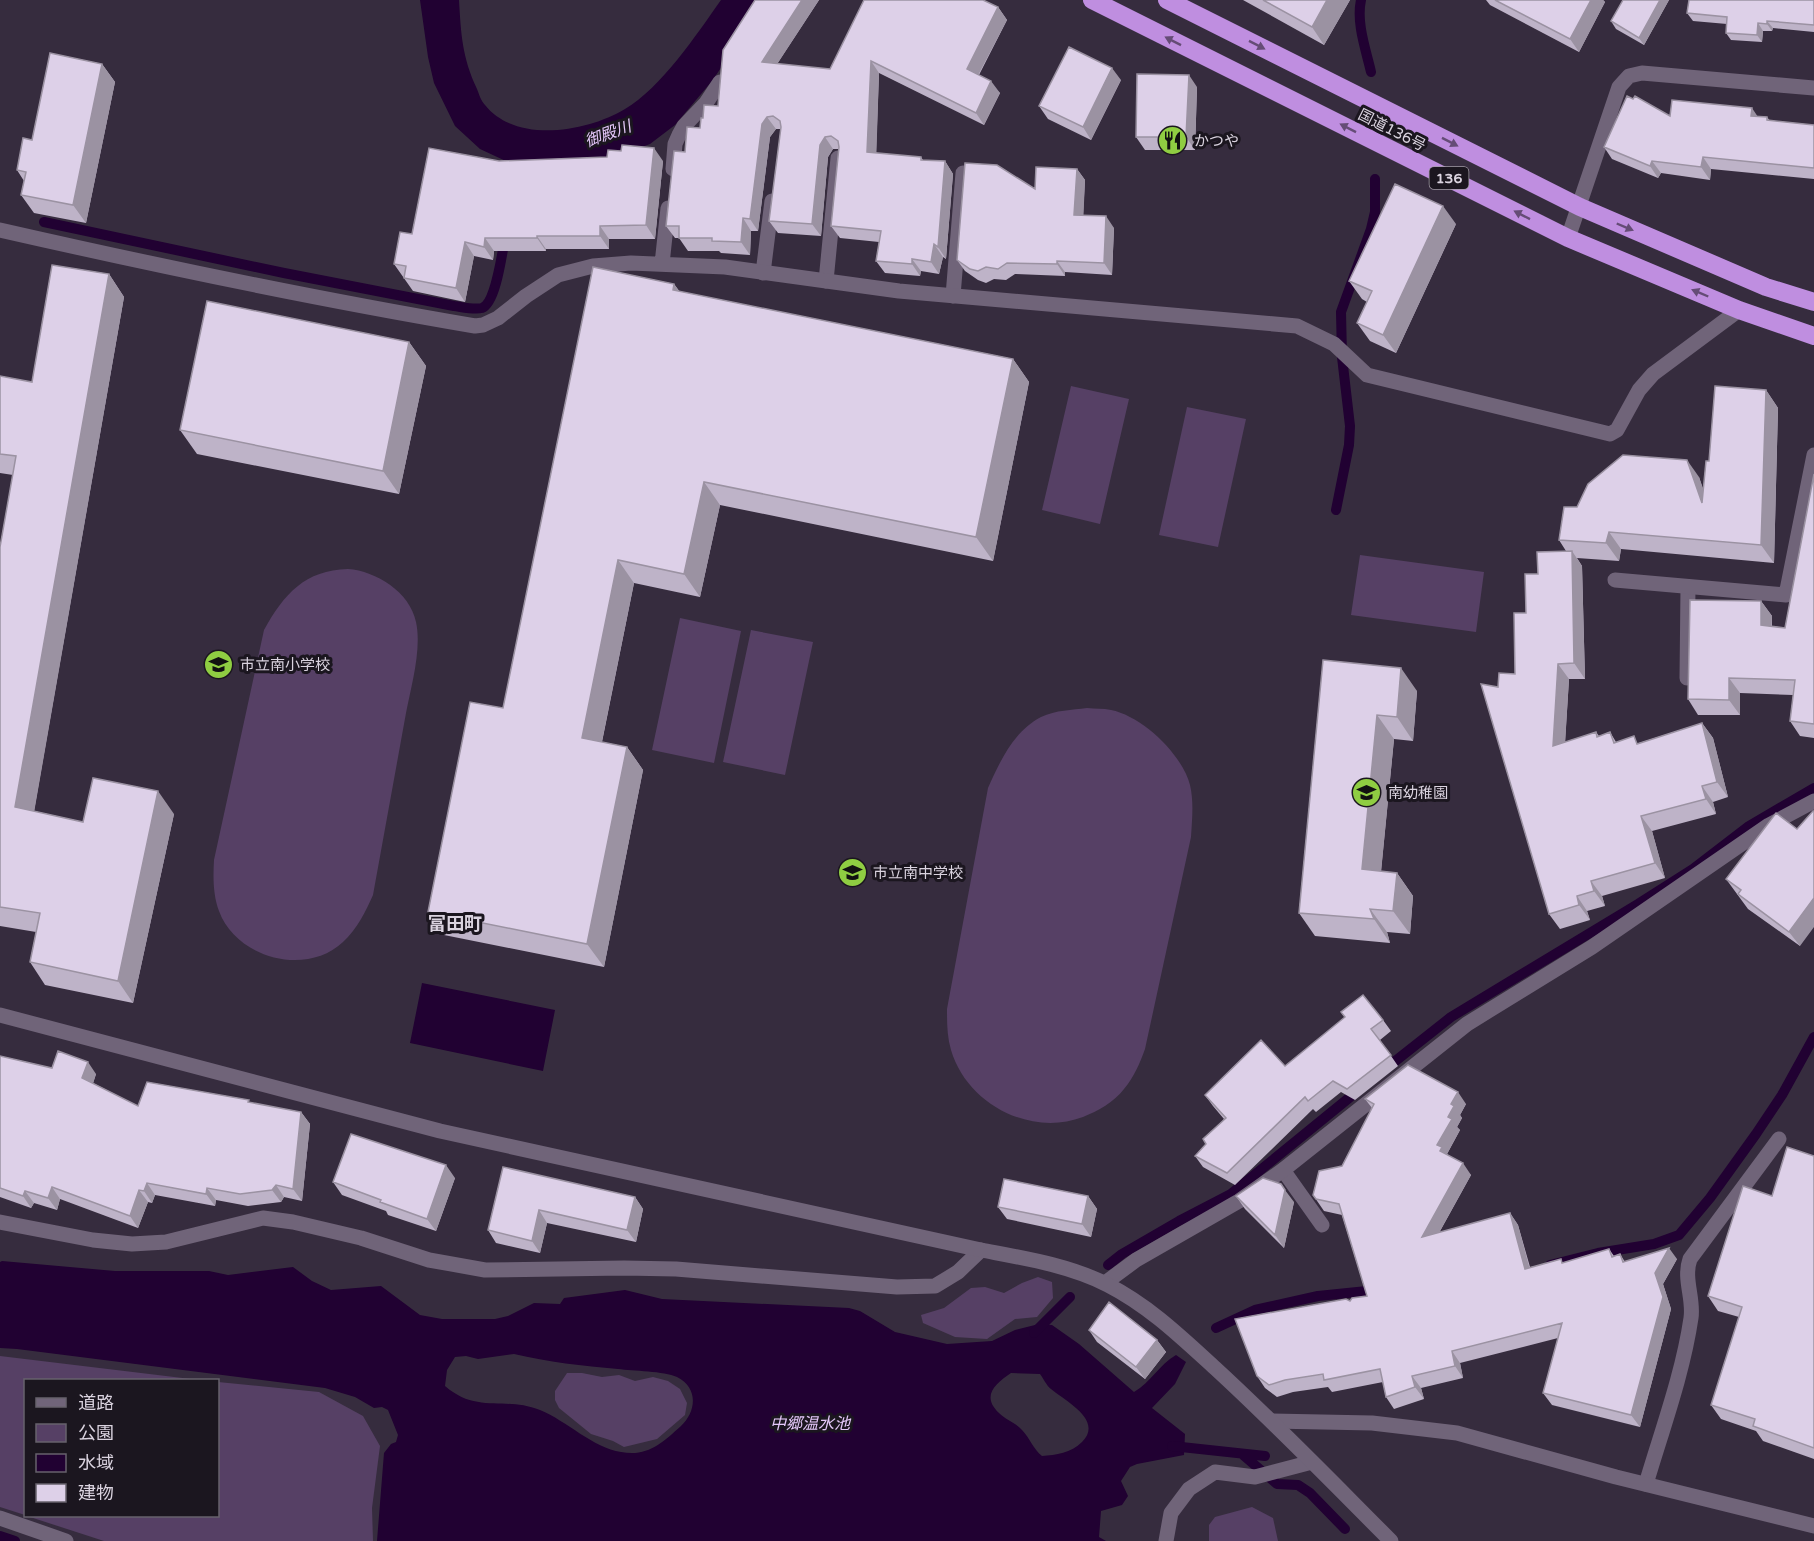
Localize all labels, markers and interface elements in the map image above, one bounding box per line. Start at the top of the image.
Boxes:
one-way arrow [1165,36,1182,45]
one-way arrow [1248,40,1265,50]
street label: 国道136号 [1355,105,1429,155]
water label: 御殿川 [582,116,636,152]
one-way arrow [1339,123,1356,133]
restaurant icon: かつや [1157,125,1189,157]
place label: かつや [1194,132,1239,150]
one-way arrow [1441,137,1458,147]
road number: 136 [1430,167,1468,189]
one-way arrow [1513,210,1530,220]
one-way arrow [1617,222,1635,232]
one-way arrow [1692,289,1709,298]
school or university icon: 市立南小学校 [203,649,235,681]
place label: 市立南小学校 [240,656,330,674]
school or university icon: 南幼稚園 [1351,777,1383,809]
place label: 南幼稚園 [1388,784,1448,802]
school or university icon: 市立南中学校 [836,857,868,889]
place label: 市立南中学校 [873,864,963,882]
district label: 富田町 [428,913,482,935]
legend [24,1379,219,1517]
text: 道路 [78,1392,114,1414]
water label: 中郷温水池 [770,1414,852,1434]
text: 公園 [78,1422,114,1444]
text: 水域 [78,1452,114,1474]
text: 建物 [78,1482,114,1504]

